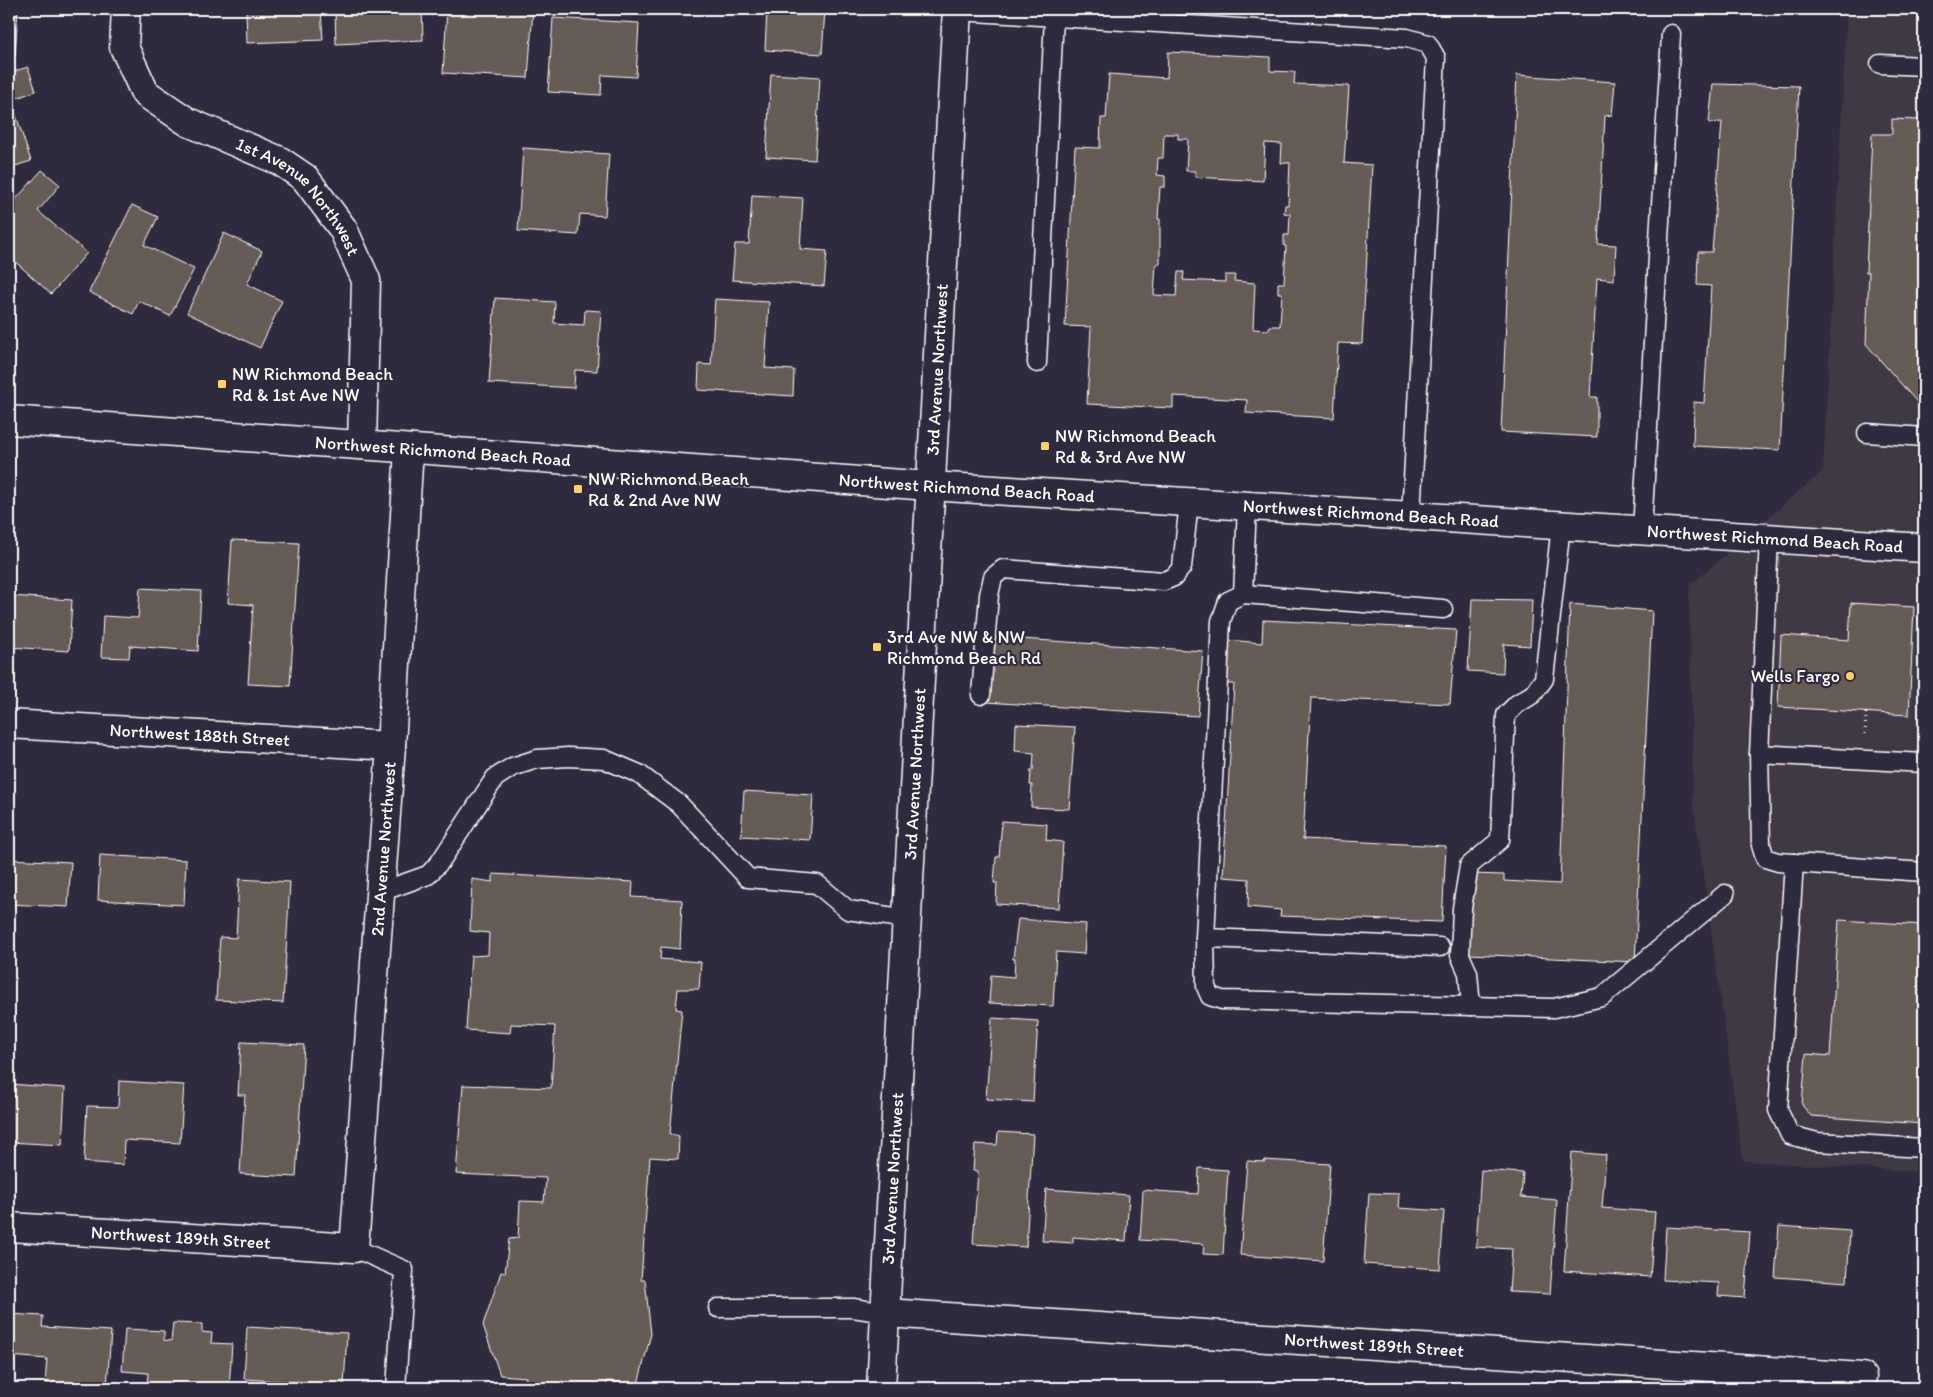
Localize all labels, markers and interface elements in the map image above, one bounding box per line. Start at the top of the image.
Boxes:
street label: 1st Avenue Northwest [233,133,365,259]
street label: 3rd Avenue Northwest [921,283,953,456]
place label: NW Richmond Beach Rd & 1st Ave NW [232,363,393,406]
marker: NW Richmond Beach Rd & 1st Ave NW [216,378,228,390]
place label: NW Richmond Beach Rd & 3rd Ave NW [1055,425,1216,468]
street label: Northwest Richmond Beach Road [314,431,572,471]
marker: NW Richmond Beach Rd & 3rd Ave NW [1039,440,1051,452]
place label: NW Richmond Beach Rd & 2nd Ave NW [588,468,749,511]
street label: Northwest Richmond Beach Road [838,468,1096,507]
marker: NW Richmond Beach Rd & 2nd Ave NW [572,483,584,495]
street label: Northwest Richmond Beach Road [1242,495,1500,532]
street label: Northwest Richmond Beach Road [1646,520,1904,558]
place label: 3rd Ave NW & NW Richmond Beach Rd [887,626,1041,669]
marker: 3rd Ave NW & NW Richmond Beach Rd [871,641,883,653]
place label: Wells Fargo [1751,665,1840,687]
marker: Wells Fargo [1844,670,1856,682]
street label: 3rd Avenue Northwest [899,687,931,861]
street label: Northwest 188th Street [109,719,291,751]
street label: 2nd Avenue Northwest [366,760,401,937]
street label: 3rd Avenue Northwest [877,1092,908,1265]
street label: Northwest 189th Street [90,1221,272,1254]
street label: Northwest 189th Street [1283,1328,1465,1362]

